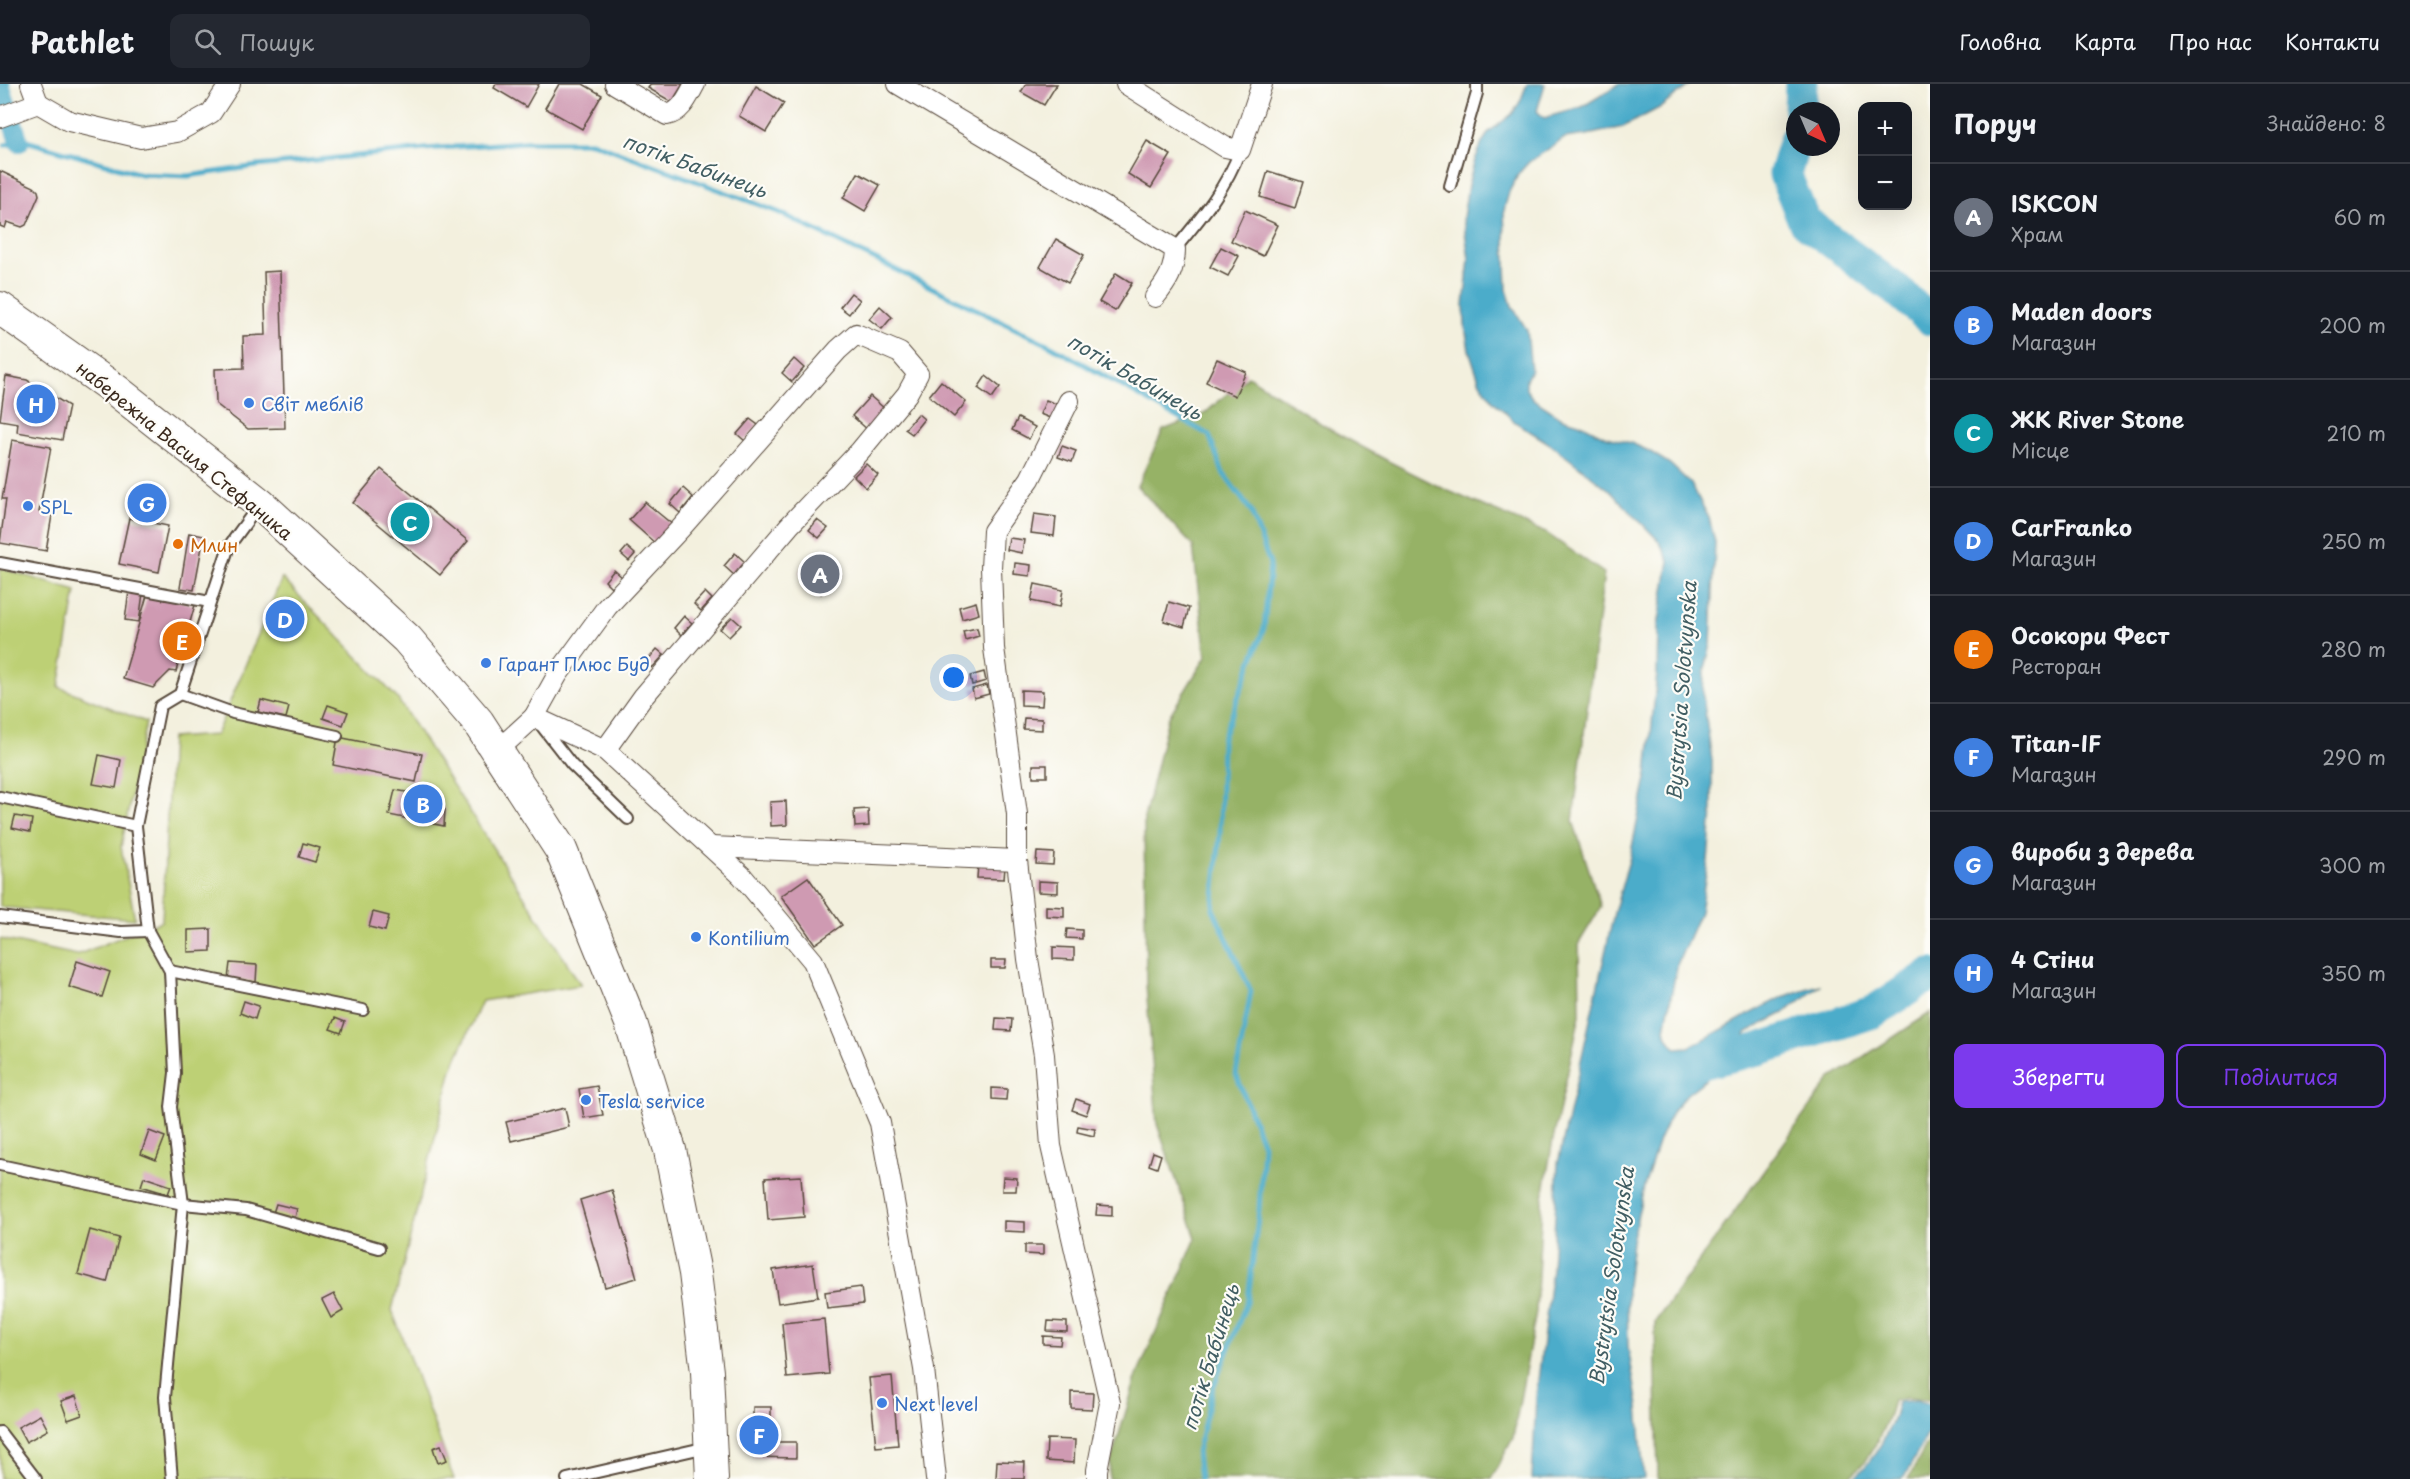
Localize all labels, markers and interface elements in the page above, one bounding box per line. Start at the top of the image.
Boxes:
search box [170,14,590,68]
text: Pathlet [30,20,134,63]
icon: search [191,25,224,58]
text: Пошук [239,25,314,58]
text: Головна [1960,25,2041,57]
text: Карта [2074,25,2136,57]
text: Про нас [2169,25,2252,57]
text: Контакти [2285,25,2380,57]
north arrow [1786,102,1840,156]
map controls [1858,102,1912,210]
button: + [1858,102,1912,156]
text: Поруч [1954,104,2037,143]
text: Знайдено: 8 [2267,108,2386,138]
water label: потік Бабинець [619,125,772,205]
button: − [1858,156,1912,210]
text: ISKCON [2011,186,2098,219]
text: A [1966,202,1981,232]
text: 60 m [2334,202,2386,232]
text: Храм [2011,219,2064,249]
text: Maden doors [2011,294,2152,327]
text: B [1967,310,1980,340]
text: 200 m [2319,310,2386,340]
water label: потік Бабинець [1062,325,1209,427]
text: Магазин [2011,327,2097,357]
street label: набережна Василя Стефаника [71,354,300,546]
pin: H [16,382,56,426]
place label: Світ меблів [261,390,364,417]
marker: Світ меблів [242,396,256,410]
text: ЖК River Stone [2011,402,2184,435]
text: C [1966,418,1981,448]
text: 210 m [2327,418,2386,448]
text: Місце [2011,435,2070,465]
pin: G [128,480,166,526]
place label: SPL [40,493,73,520]
marker: SPL [21,499,35,513]
pin: C [390,500,430,544]
text: CarFranko [2011,510,2132,543]
text: D [1966,526,1981,556]
text: 250 m [2322,526,2386,556]
place label: Млин [190,531,238,558]
marker: Млин [171,537,185,551]
text: Магазин [2011,543,2097,573]
pin: A [800,552,840,596]
water label: Bystrytsia Solotvynska [1658,580,1704,802]
pin: D [266,596,304,642]
pin: E [162,618,201,664]
text: Осокори Фест [2011,618,2169,651]
text: E [1967,634,1980,664]
text: 280 m [2321,634,2386,664]
place label: Гарант Плюс Буд [498,650,650,677]
text: Ресторан [2011,651,2102,681]
marker: Гарант Плюс Буд [479,656,493,670]
your location [939,663,968,692]
text: Titan-IF [2011,726,2101,759]
text: F [1968,742,1979,772]
text: 290 m [2322,742,2386,772]
text: Магазин [2011,759,2097,789]
pin: B [404,782,442,826]
text: вироби з дерева [2011,834,2194,867]
text: G [1965,850,1982,880]
text: 300 m [2319,850,2386,880]
text: Магазин [2011,867,2097,897]
place label: Kontilium [708,924,790,951]
marker: Kontilium [689,930,703,944]
text: 4 Стіни [2011,942,2095,975]
text: H [1966,958,1981,988]
text: 350 m [2321,958,2386,988]
text: Магазин [2011,975,2097,1005]
button: Зберегти [1954,1044,2164,1108]
button: Поділитися [2176,1044,2386,1108]
place label: Tesla service [598,1087,705,1114]
marker: Tesla service [579,1093,593,1107]
water label: Bystrytsia Solotvynska [1581,1165,1641,1387]
water label: потік Бабинець [1174,1280,1247,1434]
place label: Next level [894,1390,978,1417]
marker: Next level [875,1396,889,1410]
pin: F [740,1412,778,1458]

